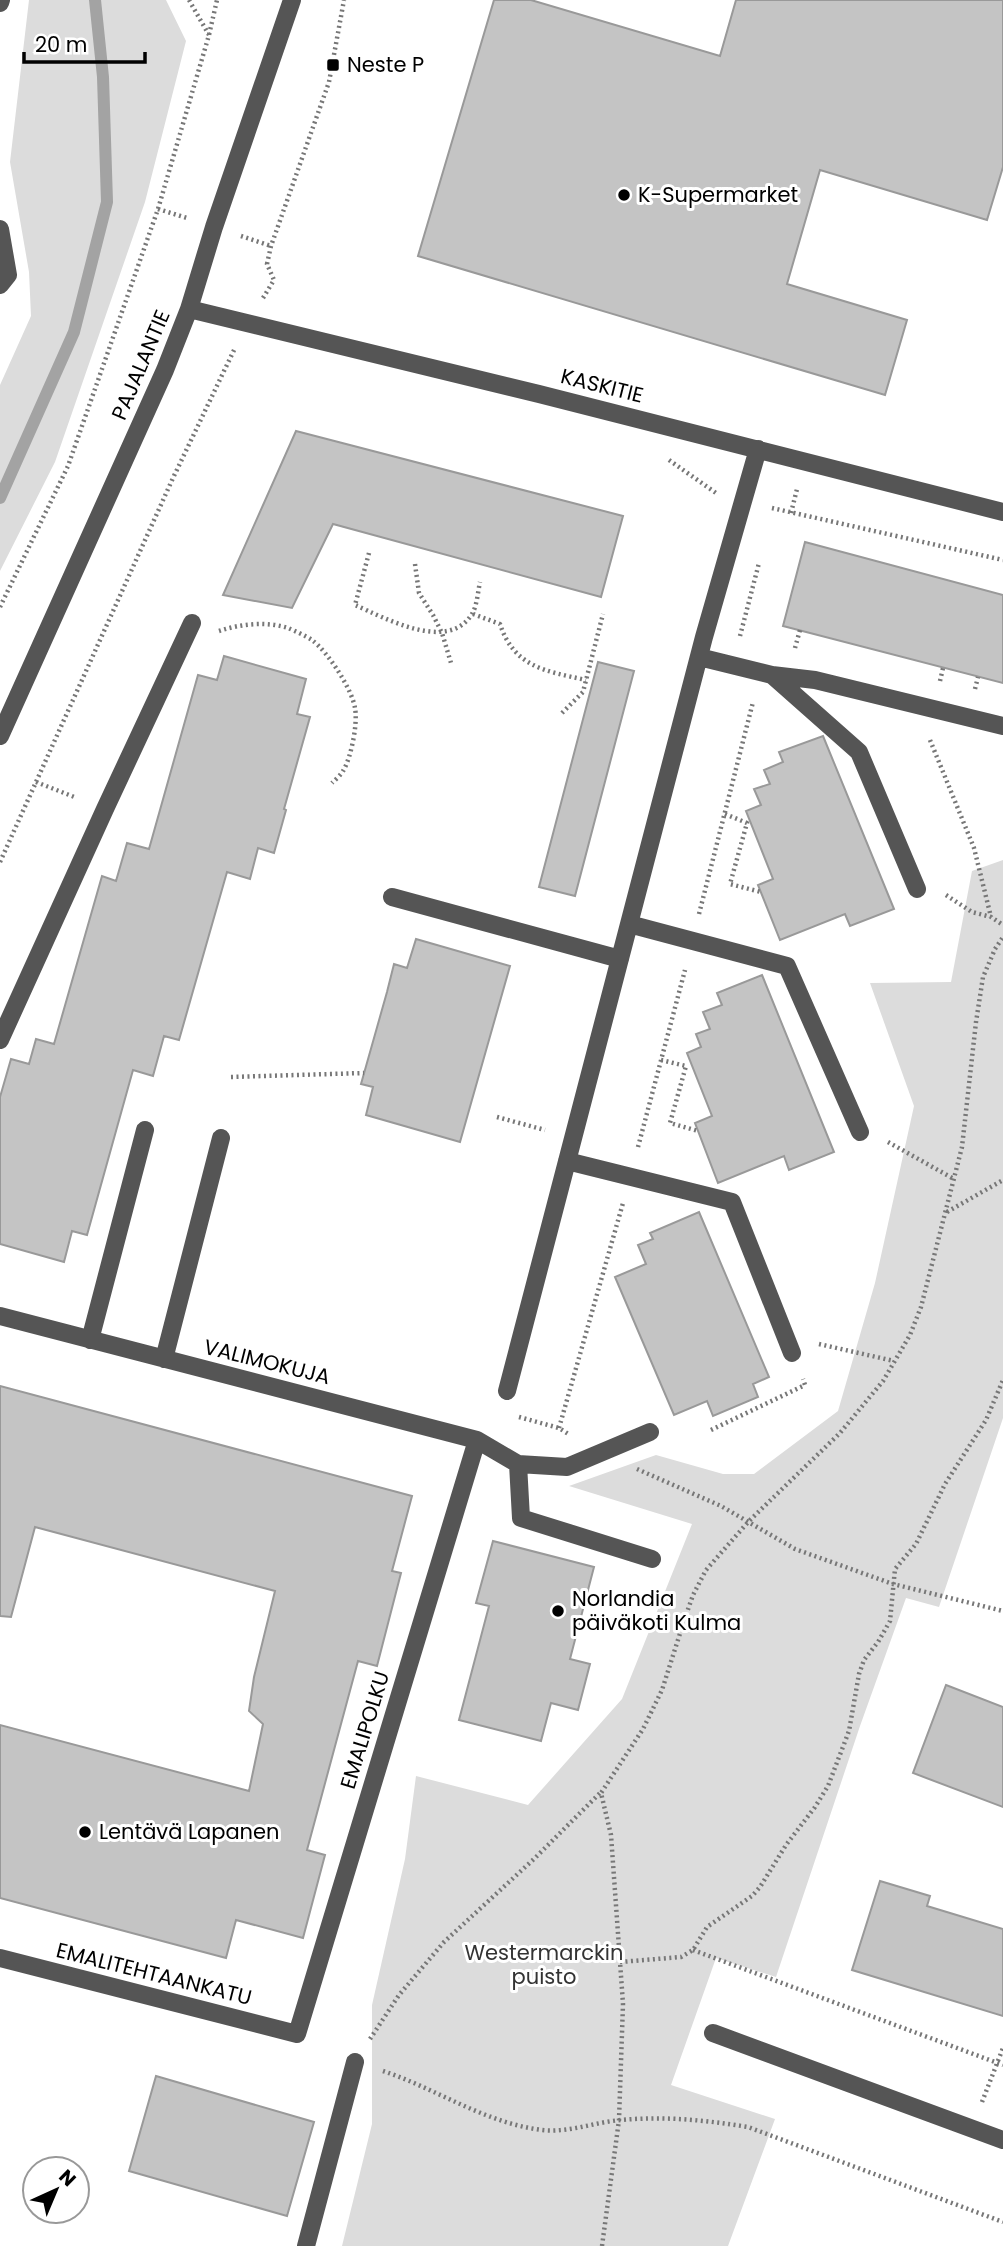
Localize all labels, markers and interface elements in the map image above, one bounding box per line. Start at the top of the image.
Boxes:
scale bar [24,21,145,65]
text: 20 m [35,30,88,59]
place label: Neste P [347,50,424,79]
marker: Neste P [325,57,341,73]
place label: K-Supermarket [638,180,798,209]
marker: K-Supermarket [616,187,632,203]
street label: PAJALANTIE [104,305,177,424]
street label: KASKITIE [558,361,646,410]
street label: VALIMOKUJA [201,1332,333,1391]
place label: Norlandia päiväkoti Kulma [572,1584,741,1637]
marker: Norlandia päiväkoti Kulma [550,1603,566,1619]
street label: EMALIPOLKU [333,1667,396,1792]
place label: Lentävä Lapanen [99,1817,280,1846]
marker: Lentävä Lapanen [77,1824,93,1840]
street label: EMALITEHTAANKATU [53,1935,255,2012]
park label: Westermarckin puisto [465,1938,623,1991]
north arrow [21,2155,91,2225]
text: N [53,2163,82,2193]

